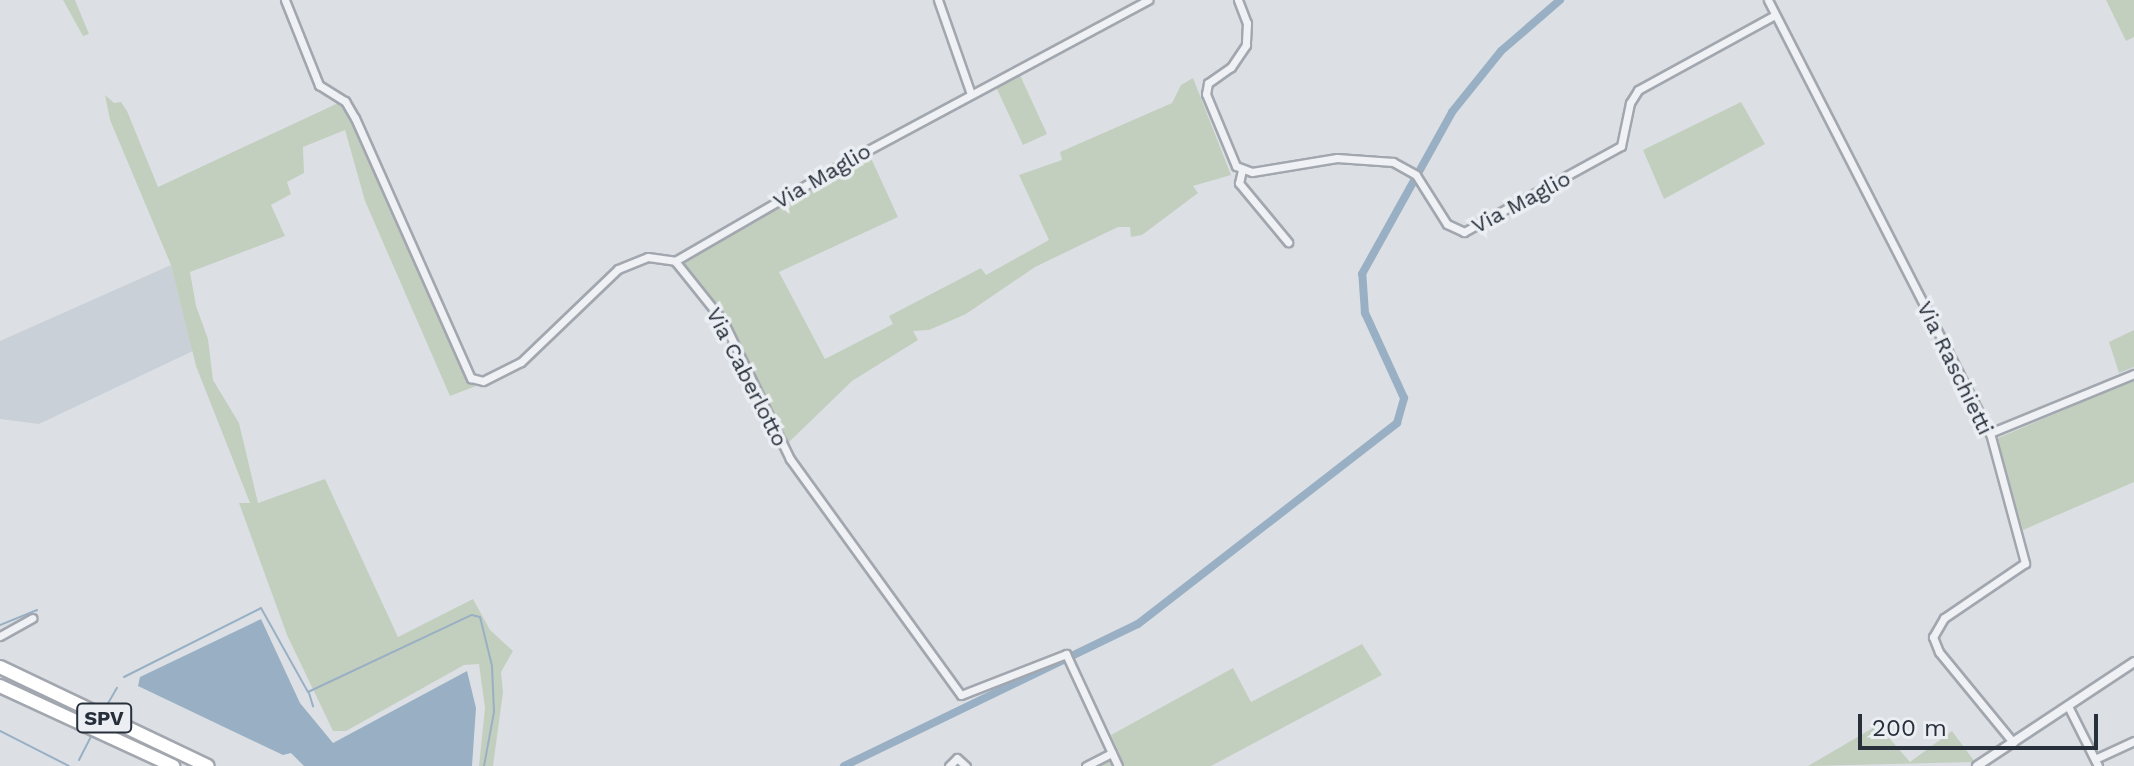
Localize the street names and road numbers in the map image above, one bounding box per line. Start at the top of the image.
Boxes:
street label: Via Maglio [768,137,876,215]
street label: Via Maglio [1467,165,1575,239]
street label: Via Raschietti [1911,297,1999,439]
street label: Via Caberlotto [701,303,793,451]
road number: SPV [76,702,132,734]

